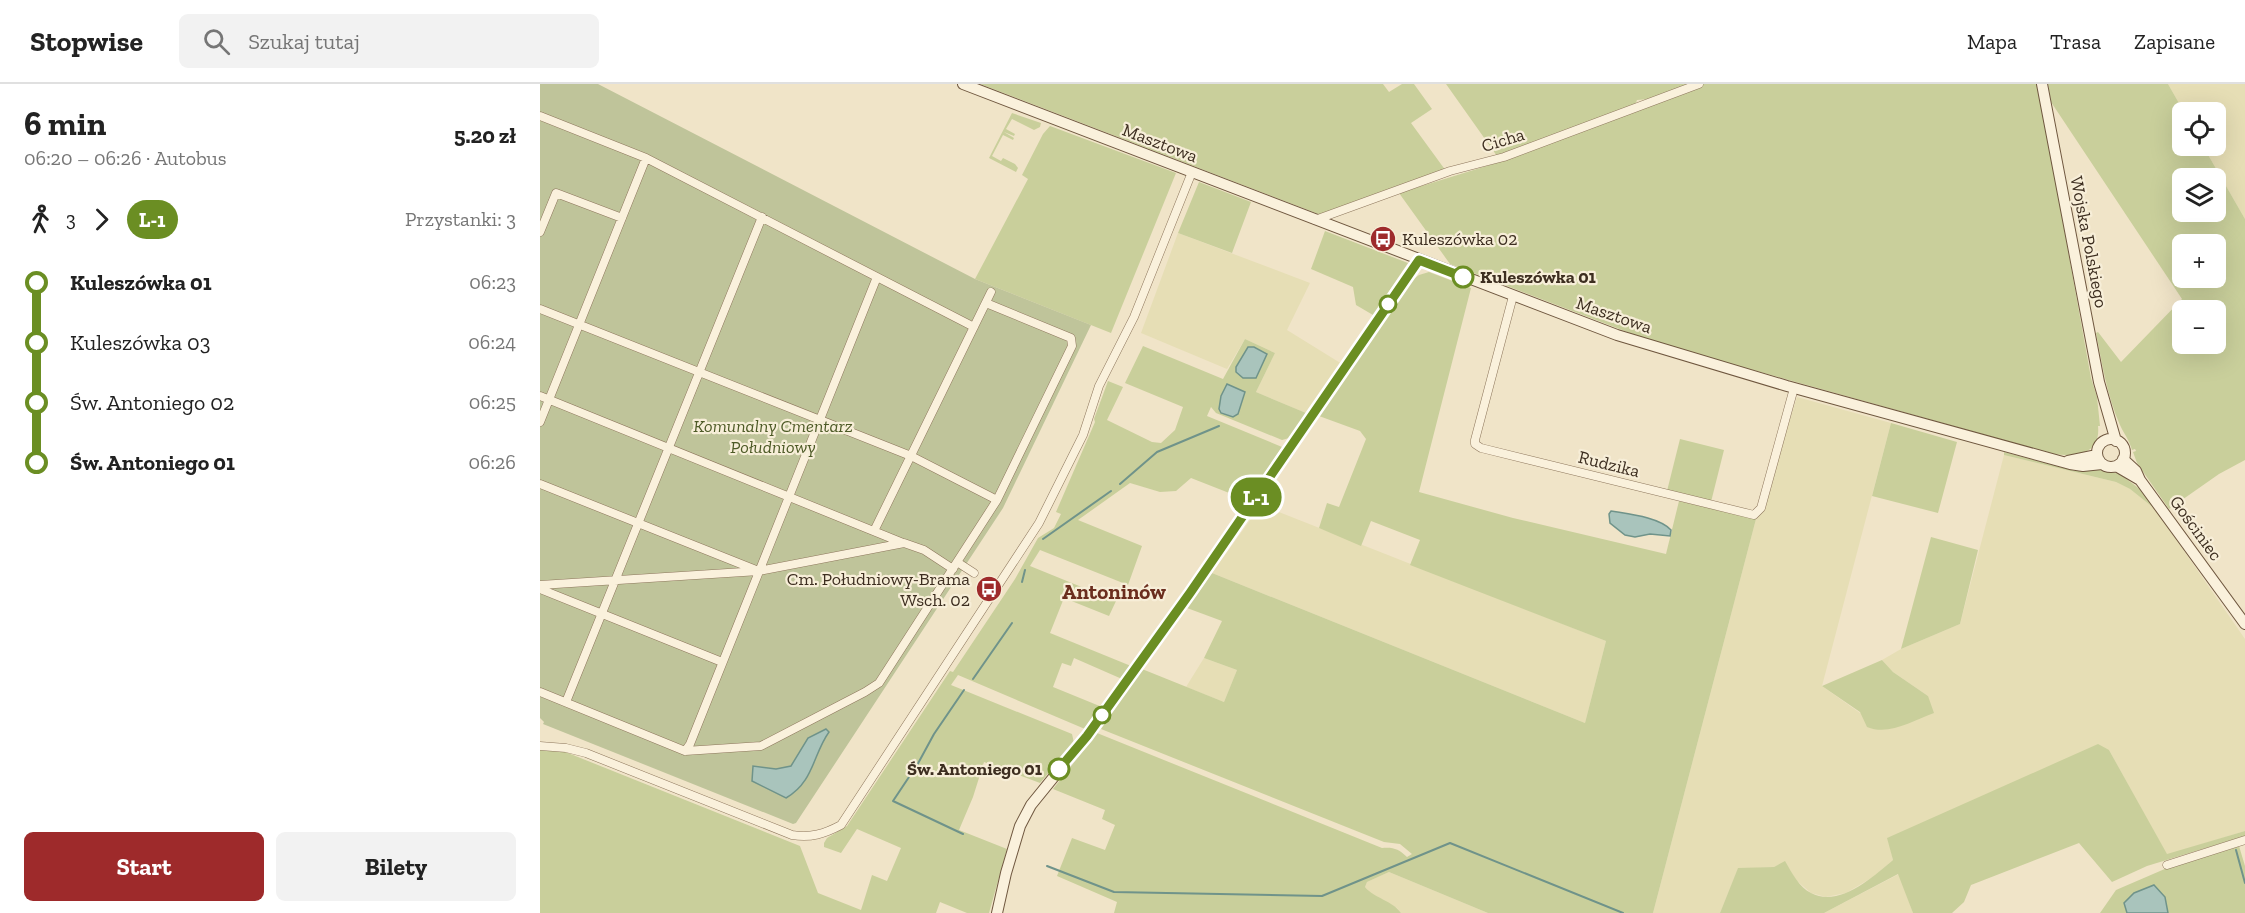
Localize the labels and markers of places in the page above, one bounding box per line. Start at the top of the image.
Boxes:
bus stop icon: Kuleszówka 02 [1368,224,1398,254]
place label: Kuleszówka 02 [1402,228,1517,250]
marker: Kuleszówka 01 [1452,266,1474,288]
place label: Kuleszówka 01 [1480,266,1596,288]
unlabelled marker [1379,295,1397,313]
place label: Cm. Południowy-Brama Wsch. 02 [787,568,970,611]
bus stop icon: Cm. Południowy-Brama Wsch. 02 [974,574,1004,604]
unlabelled marker [1093,706,1111,724]
place label: Św. Antoniego 01 [907,758,1042,780]
marker: Św. Antoniego 01 [1048,758,1070,780]

